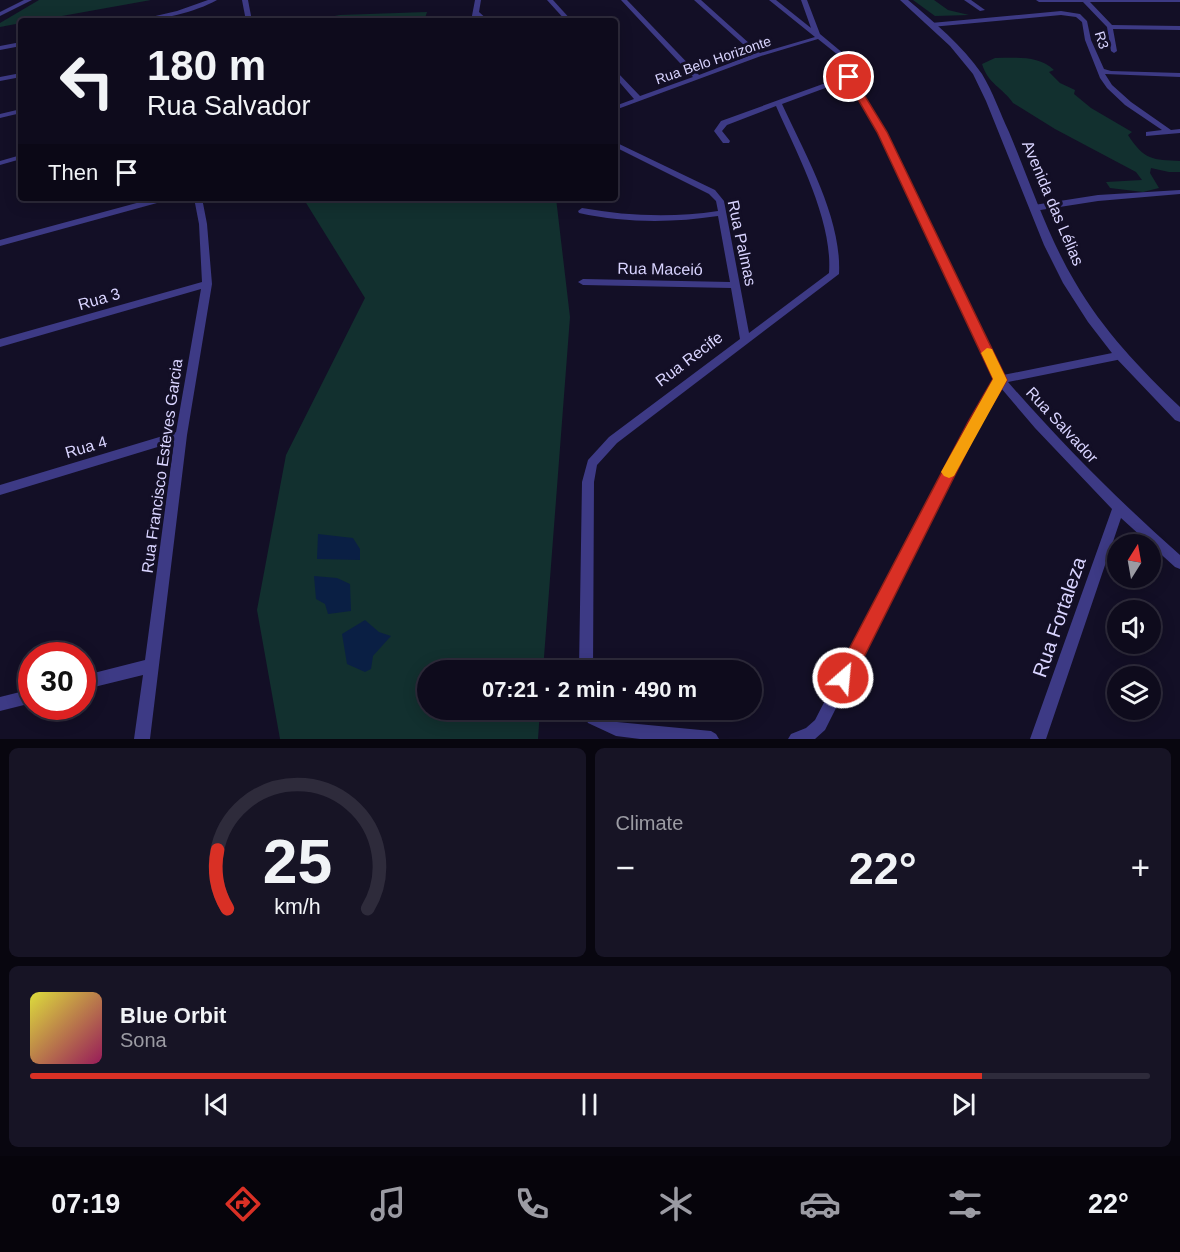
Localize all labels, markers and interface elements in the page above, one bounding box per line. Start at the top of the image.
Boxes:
street label: R3 [1092,29,1112,51]
street label: Rua Belo Horizonte [653,33,773,87]
icon: left [48,42,126,120]
text: 180 m [147,42,266,89]
pin [823,51,874,102]
icon: arrive [832,60,865,93]
text: Rua Salvador [147,91,311,121]
street label: Avenida das Lélias [1019,138,1087,268]
icon: arrive [110,156,143,189]
text: Then [48,160,98,185]
street label: Rua Palmas [725,199,759,287]
street label: Rua Maceió [617,260,703,278]
street label: Rua 3 [76,285,122,313]
street label: Rua Recife [652,328,726,390]
street label: Rua Francisco Esteves Garcia [139,358,185,574]
street label: Rua Salvador [1023,384,1102,467]
street label: Rua 4 [63,433,109,461]
north arrow [1107,534,1161,588]
map controls [1107,534,1161,720]
street label: Rua Fortaleza [1028,553,1090,680]
button: sound [1107,600,1161,654]
speed limit sign: 30 [18,642,96,720]
position arrow [811,646,875,710]
button: layers [1107,666,1161,720]
text: 07:21 · 2 min · 490 m [482,677,697,702]
text: Climate [616,812,683,834]
text: 25 [263,827,332,896]
text: 22° [849,843,917,894]
text: − [616,849,635,886]
text: + [1131,849,1150,886]
text: km/h [274,896,320,920]
text: Blue Orbit [120,1003,226,1028]
text: Sona [120,1029,167,1051]
icon: previous [200,1088,233,1121]
icon: pause [573,1088,606,1121]
icon: next [947,1088,980,1121]
icon: directions [222,1183,264,1225]
icon: music [367,1183,409,1225]
icon: phone [511,1183,553,1225]
icon: climate [655,1183,697,1225]
icon: car [799,1183,841,1225]
icon: filters [944,1183,986,1225]
text: 07:19 [51,1189,120,1219]
text: 22° [1088,1189,1129,1219]

